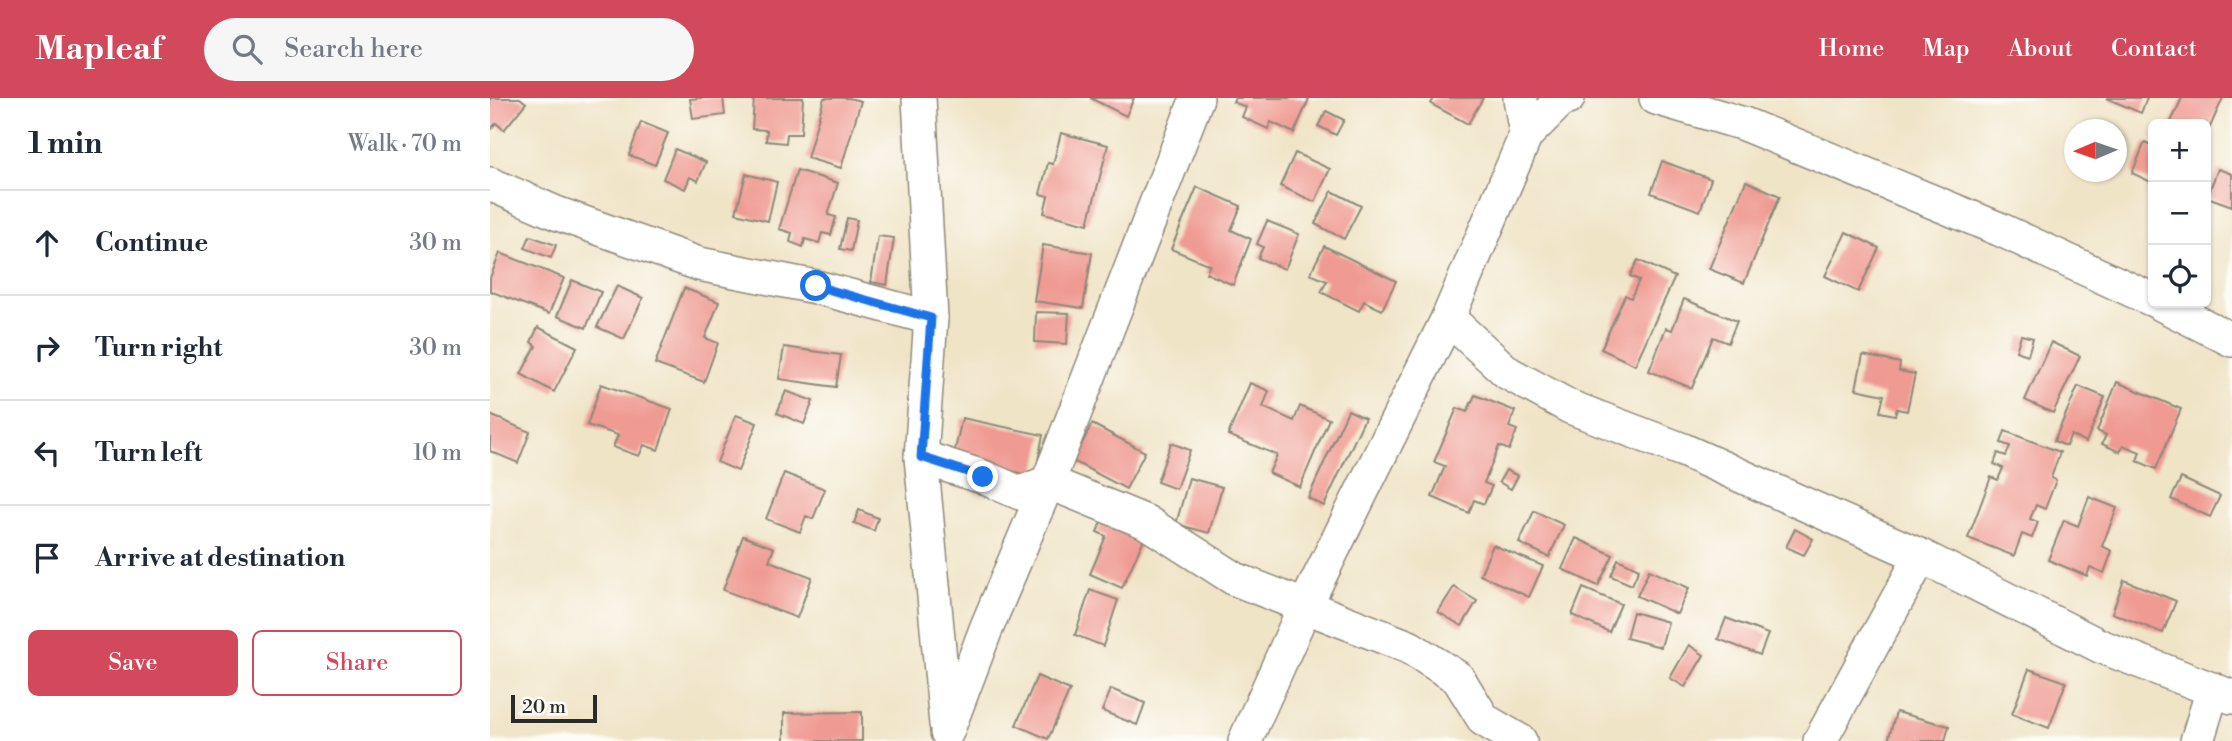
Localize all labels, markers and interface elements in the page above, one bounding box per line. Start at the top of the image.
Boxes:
search box [204,18,694,81]
text: Mapleaf [35,29,162,70]
icon: search [228,30,266,68]
text: Search here [284,33,423,65]
text: Home [1819,34,1884,64]
text: Map [1922,34,1970,64]
text: About [2008,34,2073,64]
text: Contact [2111,34,2197,64]
north arrow [2064,119,2127,182]
map controls [2148,119,2211,308]
button: + [2148,119,2211,182]
text: 1 min [28,125,103,163]
text: Walk · 70 m [348,130,462,158]
button: − [2148,182,2211,245]
icon: ahead [28,224,66,262]
text: Continue [95,227,208,259]
text: 30 m [409,229,462,257]
button: locate [2148,245,2211,308]
route start [800,270,831,301]
icon: right [28,329,66,367]
text: Turn right [95,332,223,364]
text: 30 m [409,334,462,362]
icon: left [28,434,66,472]
text: Turn left [95,437,203,469]
text: 10 m [413,439,462,467]
route end [967,461,998,492]
icon: arrive [28,539,66,577]
text: Arrive at destination [95,542,345,574]
button: Save [28,630,238,696]
button: Share [252,630,462,696]
scale bar [511,692,597,724]
text: 20 m [522,695,566,719]

